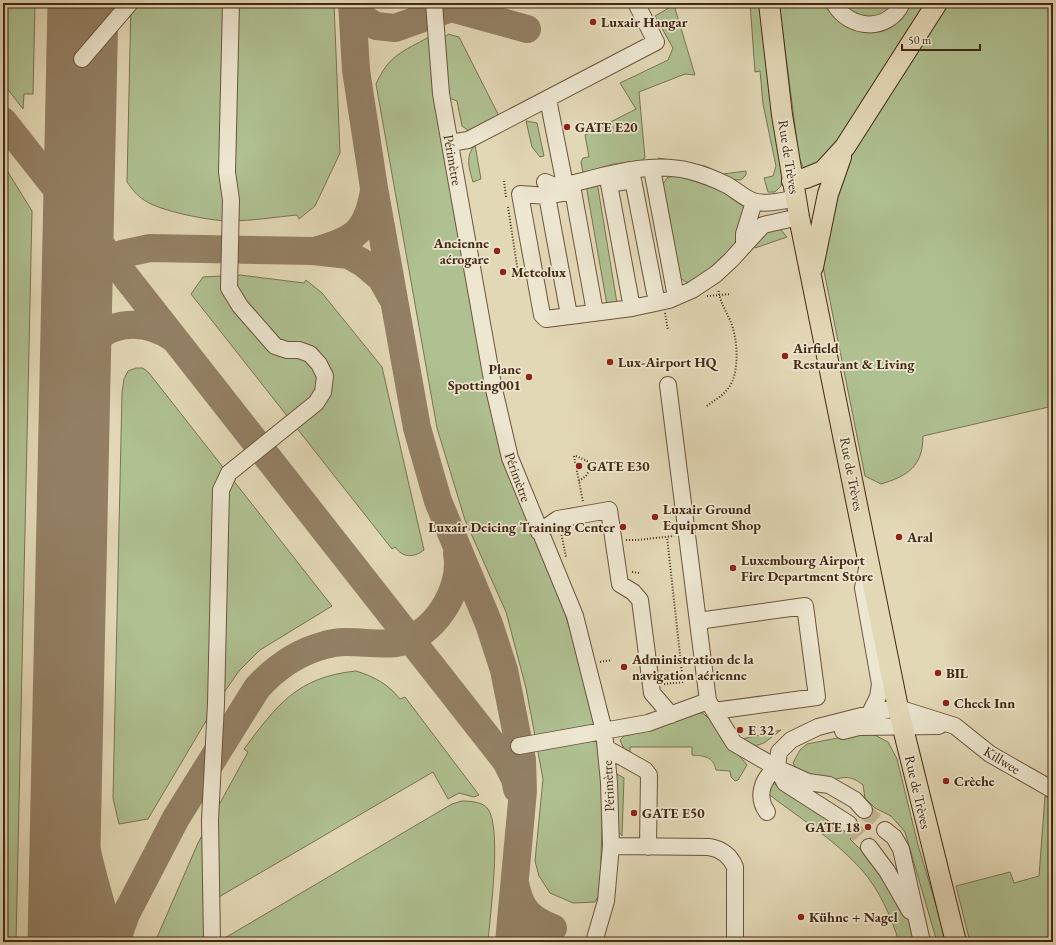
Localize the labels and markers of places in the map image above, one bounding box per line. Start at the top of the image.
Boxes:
place label: Luxair Hangar [601,13,688,31]
marker: Luxair Hangar [588,17,598,27]
place label: GATE E20 [575,118,638,136]
marker: GATE E20 [562,122,572,132]
place label: Ancienne aérogare [433,234,489,268]
marker: Ancienne aérogare [492,246,502,256]
place label: Meteolux [511,263,566,281]
marker: Meteolux [498,267,508,277]
place label: Airfield Restaurant & Living [792,339,915,373]
marker: Airfield Restaurant & Living [780,351,790,361]
place label: Lux-Airport HQ [618,353,719,371]
marker: Lux-Airport HQ [605,357,615,367]
place label: Plane Spotting001 [448,360,521,394]
marker: Plane Spotting001 [524,372,534,382]
place label: GATE E30 [587,457,650,475]
marker: GATE E30 [574,461,584,471]
place label: Luxair Ground Equipment Shop [663,500,761,534]
marker: Luxair Ground Equipment Shop [650,512,660,522]
place label: Luxair Deicing Training Center [428,518,615,536]
marker: Luxair Deicing Training Center [618,522,628,532]
place label: Aral [906,528,933,546]
marker: Aral [894,532,904,542]
place label: Luxembourg Airport Fire Department Store [741,551,873,585]
marker: Luxembourg Airport Fire Department Store [728,563,738,573]
place label: Administration de la navigation aérienne [631,650,755,684]
marker: Administration de la navigation aérienne [619,662,629,672]
place label: BIL [946,664,969,682]
marker: BIL [933,668,943,678]
place label: Check Inn [954,694,1015,712]
marker: Check Inn [941,698,951,708]
place label: E 32 [748,721,775,739]
marker: E 32 [735,725,745,735]
place label: Crèche [954,772,995,790]
marker: Crèche [941,776,951,786]
place label: GATE E50 [642,804,705,822]
marker: GATE E50 [629,808,639,818]
place label: GATE 18 [805,818,860,836]
marker: GATE 18 [863,822,873,832]
place label: Kühne + Nagel [809,908,898,926]
marker: Kühne + Nagel [796,912,806,922]

